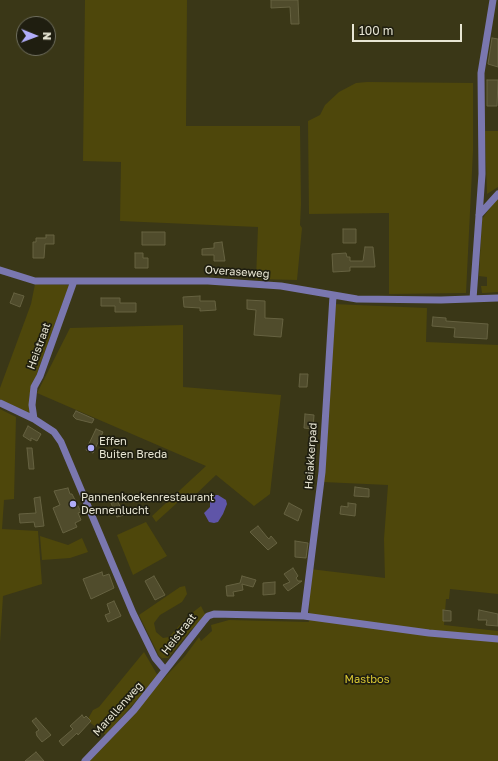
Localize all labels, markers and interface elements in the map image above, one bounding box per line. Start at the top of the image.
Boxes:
north arrow [16,16,56,56]
scale bar [354,16,464,42]
text: 100 m [359,23,393,38]
text: N [41,32,54,41]
street label: Overaseweg [204,263,270,281]
street label: Heistraat [24,321,54,371]
street label: Heiakkerpad [302,422,320,490]
place label: Effen Buiten Breda [99,435,167,461]
marker: Effen Buiten Breda [86,443,96,453]
place label: Pannenkoekenrestaurant Dennenlucht [81,491,214,517]
marker: Pannenkoekenrestaurant Dennenlucht [68,499,78,509]
street label: Heistraat [159,611,199,657]
park label: Mastbos [344,673,390,687]
street label: Marellenweg [90,679,146,739]

